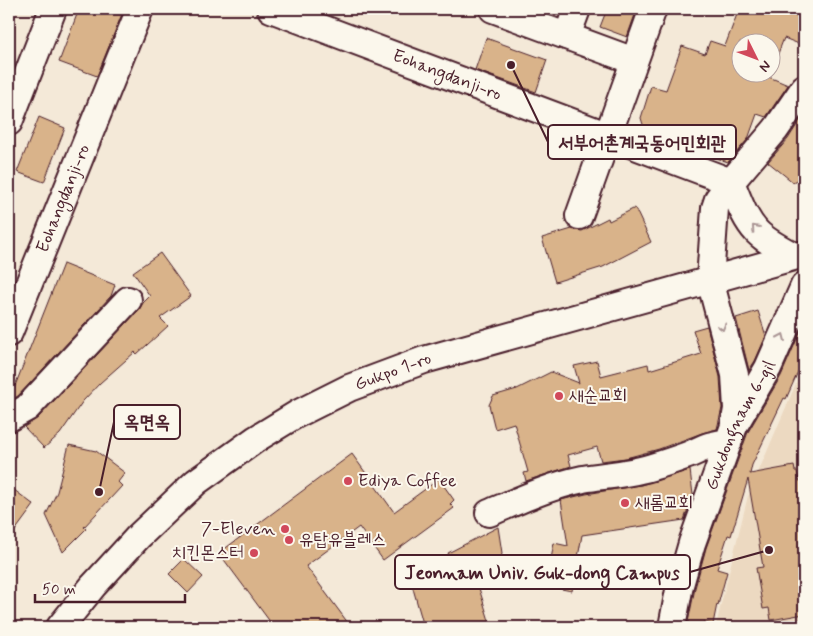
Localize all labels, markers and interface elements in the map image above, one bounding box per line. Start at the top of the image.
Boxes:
north arrow [730,32,780,82]
street label: Eohangdanji-ro [389,44,505,107]
text: N [755,57,775,76]
callout: 서부어촌계국동어민회관 [548,125,736,159]
text: 서부어촌계국동어민회관 [558,131,727,156]
street label: Eohangdanji-ro [31,141,96,256]
one-way arrow [752,225,760,234]
one-way arrow [716,322,727,331]
one-way arrow [776,333,787,342]
street label: Gukpo 1-ro [351,346,435,397]
street label: Gukdongnam 6-gil [700,357,782,494]
place label: 새순교회 [569,384,627,408]
marker: 새순교회 [553,390,565,402]
callout: 옥면옥 [114,405,180,439]
text: 옥면옥 [124,410,170,435]
place label: Ediya Coffee [358,469,457,493]
marker: Ediya Coffee [342,475,354,487]
place label: 새롬교회 [635,491,693,515]
marker: 새롬교회 [619,497,631,509]
place label: 7-Eleven [201,517,275,541]
marker: 7-Eleven [279,523,291,535]
place label: 유탑유블레스 [299,528,386,552]
marker: 유탑유블레스 [283,534,295,546]
place label: 치킨몬스터 [172,541,244,565]
marker: 치킨몬스터 [248,547,260,559]
callout: Jeonnam Univ. Guk-dong Campus [395,555,690,589]
text: Jeonnam Univ. Guk-dong Campus [404,561,680,589]
scale bar [35,571,185,603]
text: 50 m [42,580,76,600]

